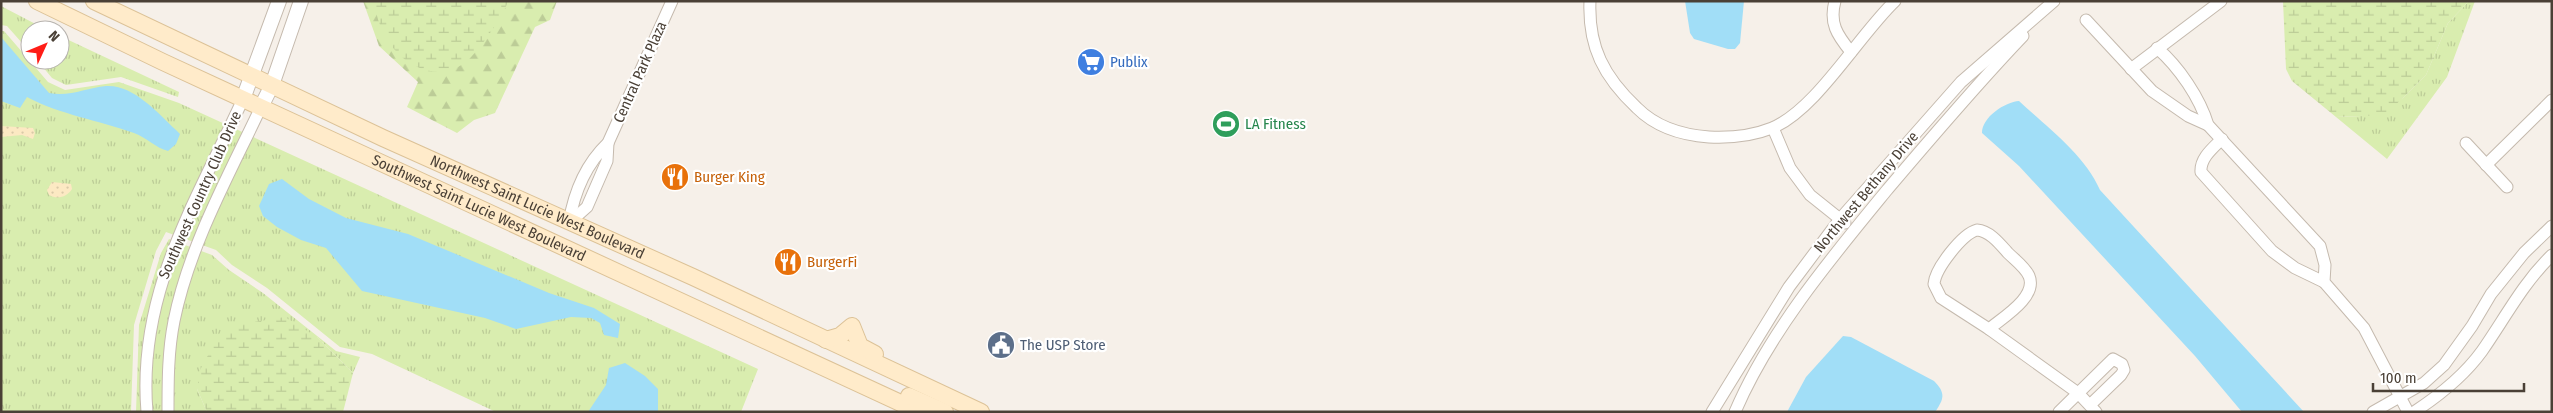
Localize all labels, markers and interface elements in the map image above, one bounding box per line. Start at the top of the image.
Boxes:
street label: Central Park Plaza [610,18,670,126]
north arrow [20,20,70,70]
text: N [45,27,63,45]
supermarket icon: Publix [1076,47,1106,77]
place label: Publix [1110,53,1148,71]
street label: Southwest Country Club Drive [155,108,245,282]
sports icon: LA Fitness [1211,109,1241,139]
place label: LA Fitness [1245,115,1306,133]
street label: Northwest Bethany Drive [1810,128,1922,256]
street label: Southwest Saint Lucie West Boulevard [369,151,589,265]
street label: Northwest Saint Lucie West Boulevard [427,151,647,263]
restaurant icon: Burger King [660,162,690,192]
place label: Burger King [694,168,765,186]
restaurant icon: BurgerFi [773,247,803,277]
place label: BurgerFi [807,253,857,271]
public building icon: The USP Store [986,330,1016,360]
place label: The USP Store [1020,336,1106,354]
scale bar [2373,360,2524,392]
text: 100 m [2380,369,2417,387]

